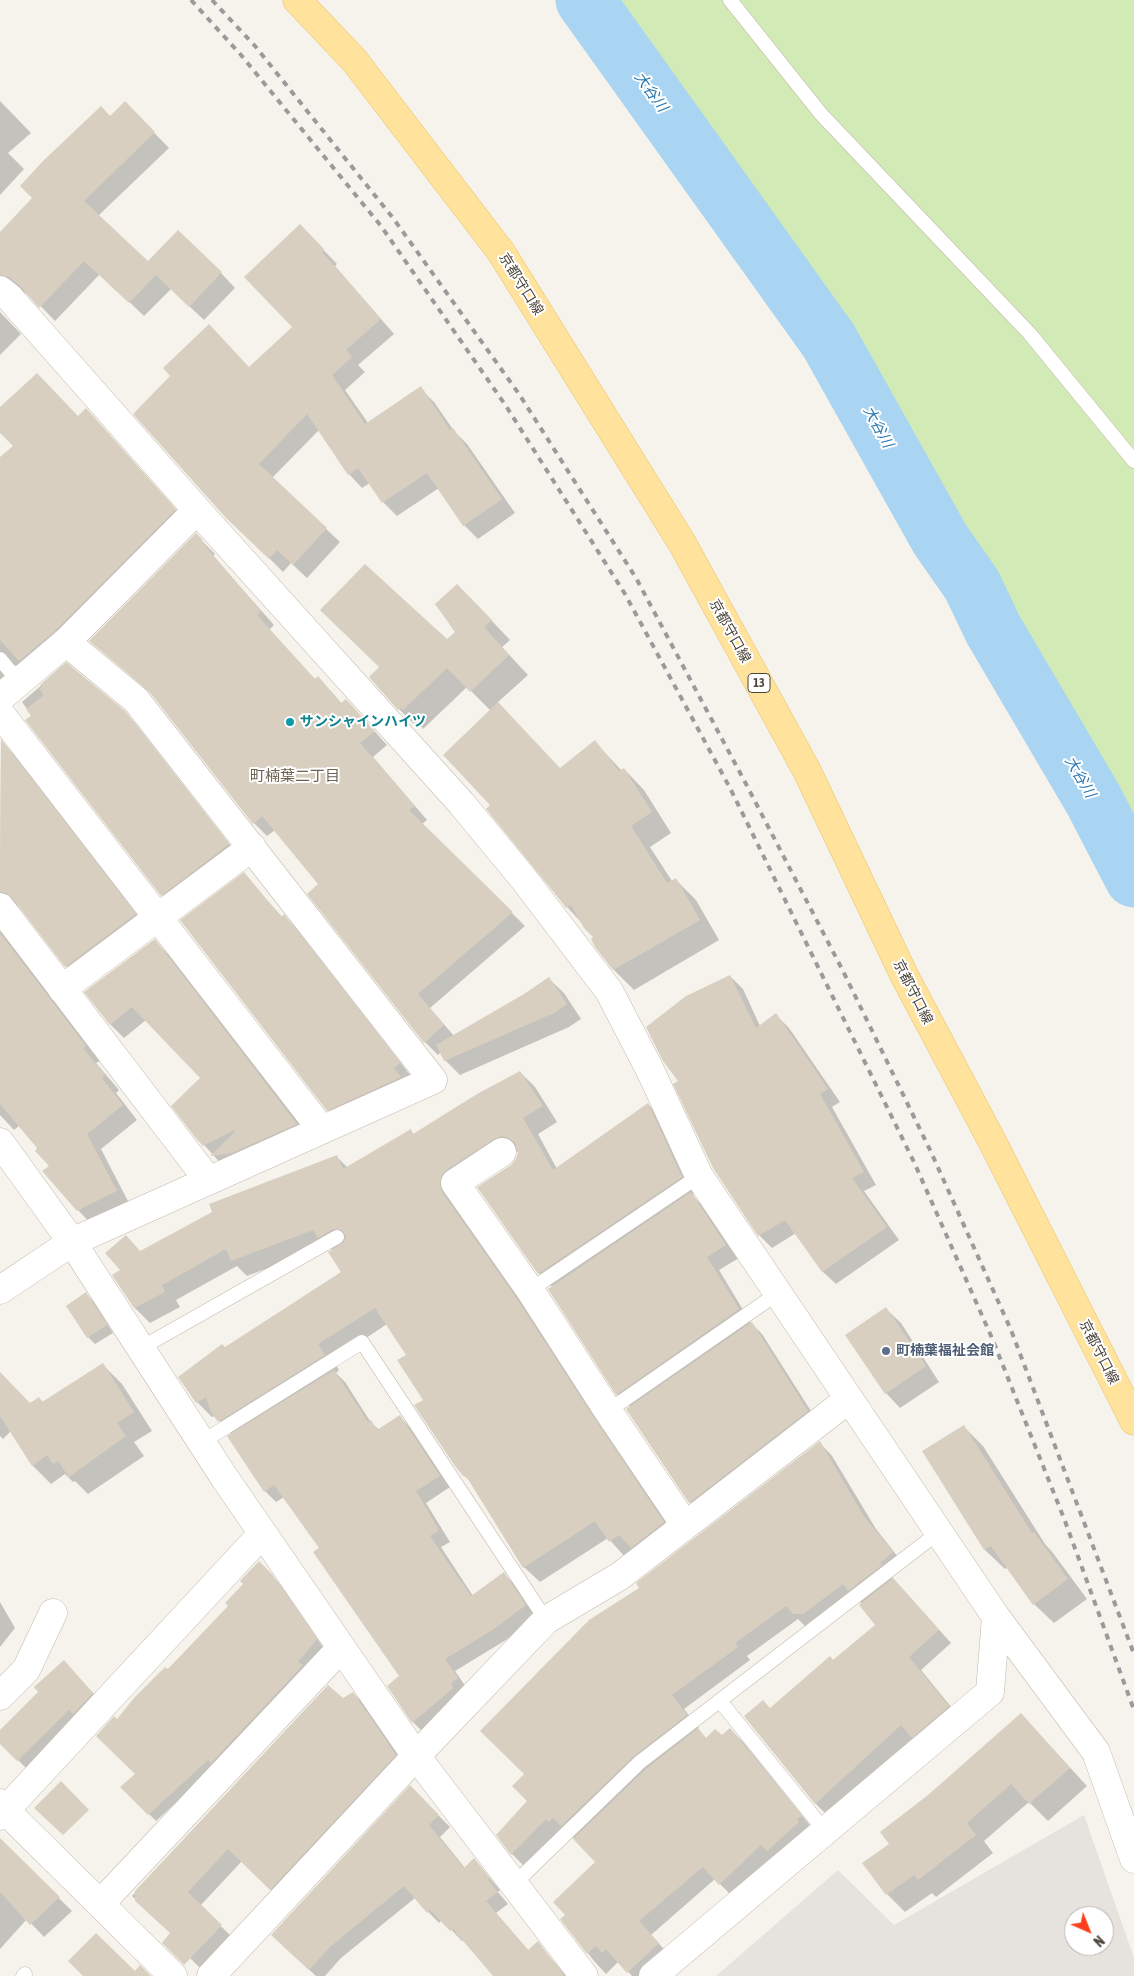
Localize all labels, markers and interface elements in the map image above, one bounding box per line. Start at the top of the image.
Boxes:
water label: 大谷川 [630,69,672,115]
street label: 京都守口線 [495,250,547,318]
water label: 大谷川 [859,403,897,451]
street label: 京都守口線 [706,596,754,666]
road number: 13 [748,674,770,692]
place label: サンシャインハイツ [300,714,426,730]
marker: サンシャインハイツ [284,716,296,728]
water label: 大谷川 [1061,753,1099,801]
district label: 町楠葉二丁目 [250,767,340,785]
street label: 京都守口線 [890,957,936,1027]
street label: 京都守口線 [1076,1317,1122,1387]
place label: 町楠葉福祉会館 [896,1343,994,1359]
marker: 町楠葉福祉会館 [880,1345,892,1357]
north arrow [1064,1906,1114,1956]
text: N [1090,1932,1107,1950]

